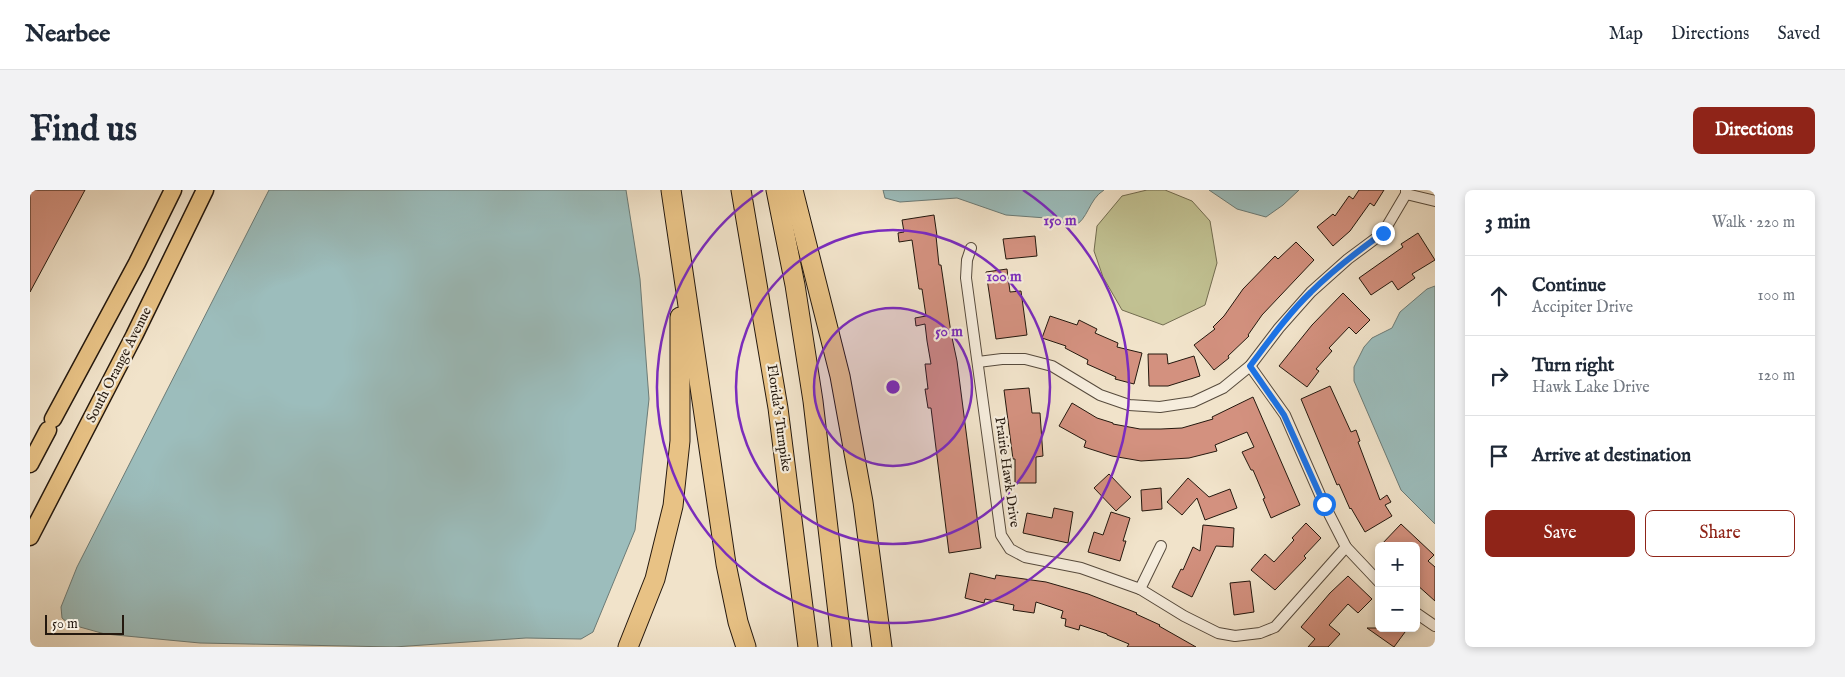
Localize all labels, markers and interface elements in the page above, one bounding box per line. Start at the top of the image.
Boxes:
text: Nearbee [25,19,110,50]
text: Map [1609,23,1643,46]
text: Directions [1671,23,1749,46]
text: Saved [1777,23,1820,46]
button: Directions [1693,107,1815,154]
text: Find us [30,108,137,153]
text: 3 min [1485,209,1530,236]
text: 150 m [1043,211,1077,230]
text: Walk · 220 m [1712,213,1795,233]
route end [1372,222,1395,245]
text: 100 m [986,267,1022,286]
text: Continue [1532,274,1606,298]
icon: ahead [1485,282,1513,310]
text: 100 m [1758,286,1795,306]
text: Accipiter Drive [1532,298,1633,318]
street label: South Orange Avenue [82,304,156,426]
text: 50 m [935,322,963,341]
text: Turn right [1532,354,1614,378]
icon: right [1485,362,1513,390]
street label: Florida's Turnpike [763,363,796,473]
text: 120 m [1758,366,1795,386]
centre of rings [884,378,902,396]
text: Hawk Lake Drive [1532,378,1650,398]
street label: Prairie Hawk Drive [990,416,1024,529]
icon: arrive [1485,442,1513,470]
text: Arrive at destination [1532,444,1691,468]
route start [1313,493,1336,516]
button: Save [1485,510,1635,557]
button: Share [1645,510,1795,557]
map controls [1375,542,1420,632]
button: + [1375,542,1420,587]
button: − [1375,587,1420,632]
scale bar [45,612,124,635]
text: 50 m [52,615,78,633]

